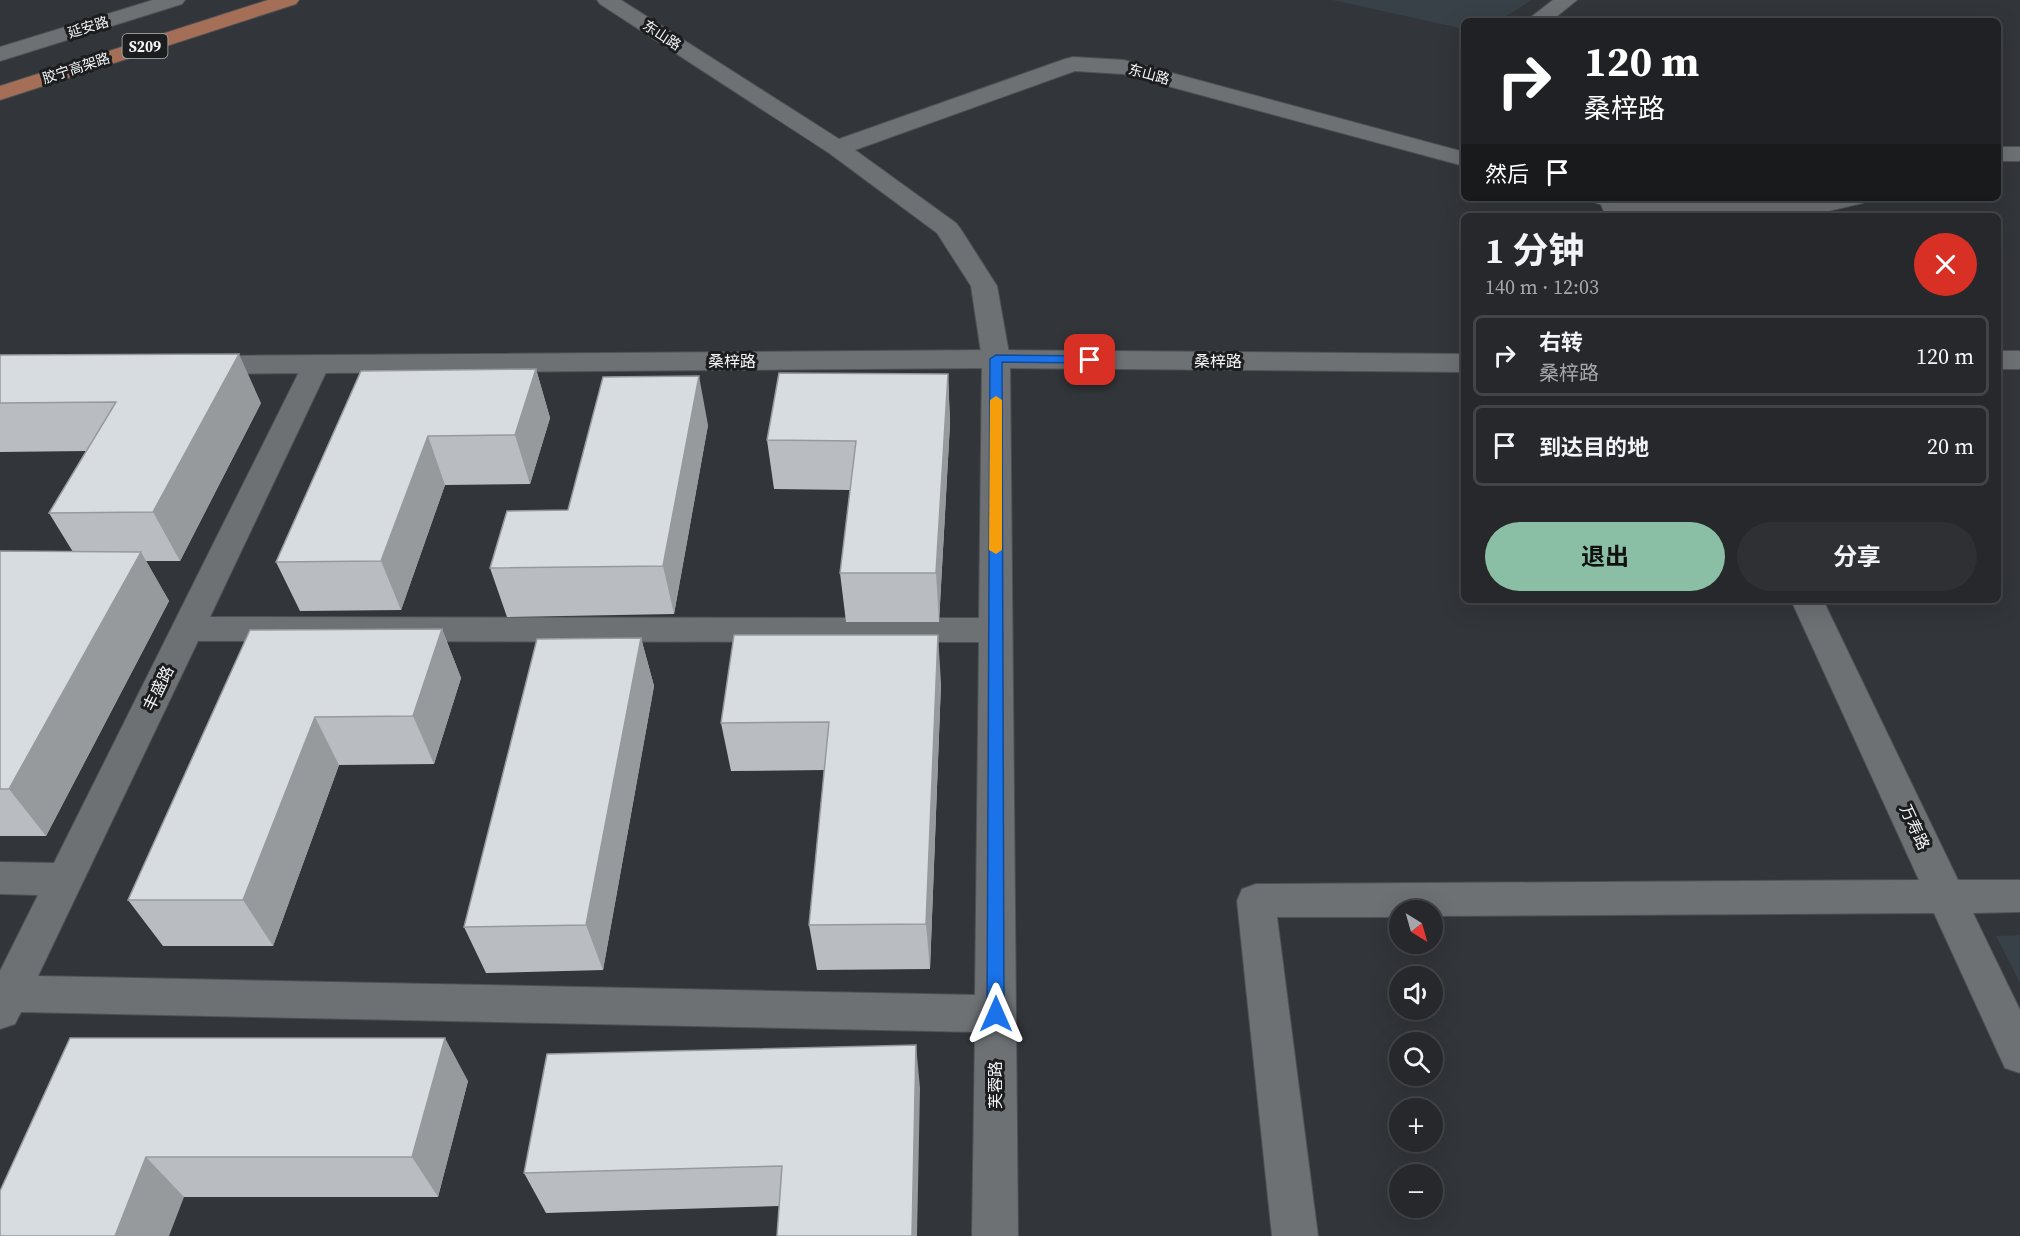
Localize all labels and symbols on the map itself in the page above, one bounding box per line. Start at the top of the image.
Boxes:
street label: 延安路 [65,11,111,43]
street label: 东山路 [639,15,685,55]
road number: S209 [122,34,168,58]
street label: 胶宁高架路 [40,48,112,88]
street label: 东山路 [1126,59,1172,89]
pin [1064,334,1115,385]
street label: 桑梓路 [708,350,756,372]
street label: 桑梓路 [1194,350,1242,372]
street label: 丰盛路 [138,662,178,714]
street label: 万寿路 [1895,801,1935,853]
north arrow [1389,900,1443,954]
position arrow [964,982,1028,1046]
street label: 芙蓉路 [984,1061,1006,1109]

